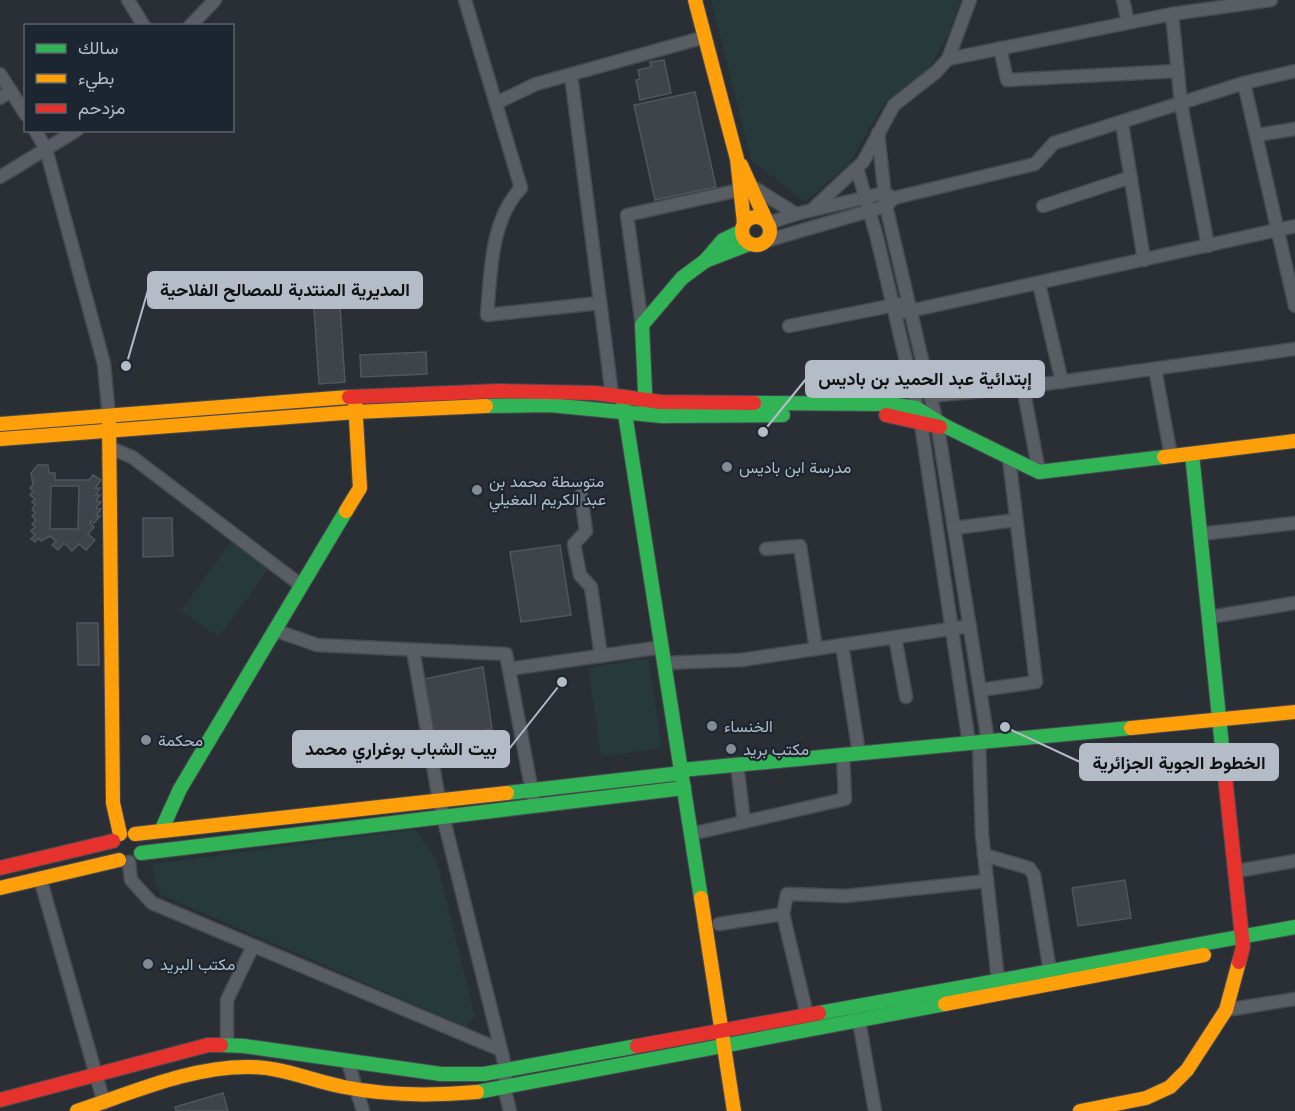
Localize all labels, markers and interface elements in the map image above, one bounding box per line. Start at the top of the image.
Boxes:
legend [24,24,234,132]
text: سالك [78,38,118,58]
text: بطيء [78,68,114,93]
text: مزدحم [78,98,125,120]
callout: المديرية المنتدبة للمصالح الفلاحية [148,272,422,308]
text: المديرية المنتدبة للمصالح الفلاحية [160,280,410,302]
callout: إبتدائية عبد الحميد بن باديس [806,361,1044,397]
text: إبتدائية عبد الحميد بن باديس [818,369,1032,391]
place label: مدرسة ابن باديس [739,459,851,478]
marker: مدرسة ابن باديس [720,460,734,474]
place label: متوسطة محمد بن عبد الكريم المغيلي [489,473,606,513]
marker: متوسطة محمد بن عبد الكريم المغيلي [470,483,484,497]
place label: الخنساء [724,718,773,735]
marker: الخنساء [705,719,719,733]
callout: بيت الشباب بوغراري محمد [293,731,509,767]
place label: محكمة [158,732,203,749]
marker: محكمة [139,733,153,747]
text: بيت الشباب بوغراري محمد [305,739,497,764]
place label: مكتب بريد [743,741,809,760]
marker: مكتب بريد [724,742,738,756]
callout: الخطوط الجوية الجزائرية [1080,744,1278,780]
text: الخطوط الجوية الجزائرية [1092,753,1266,774]
place label: مكتب البريد [160,956,235,975]
marker: مكتب البريد [141,957,155,971]

